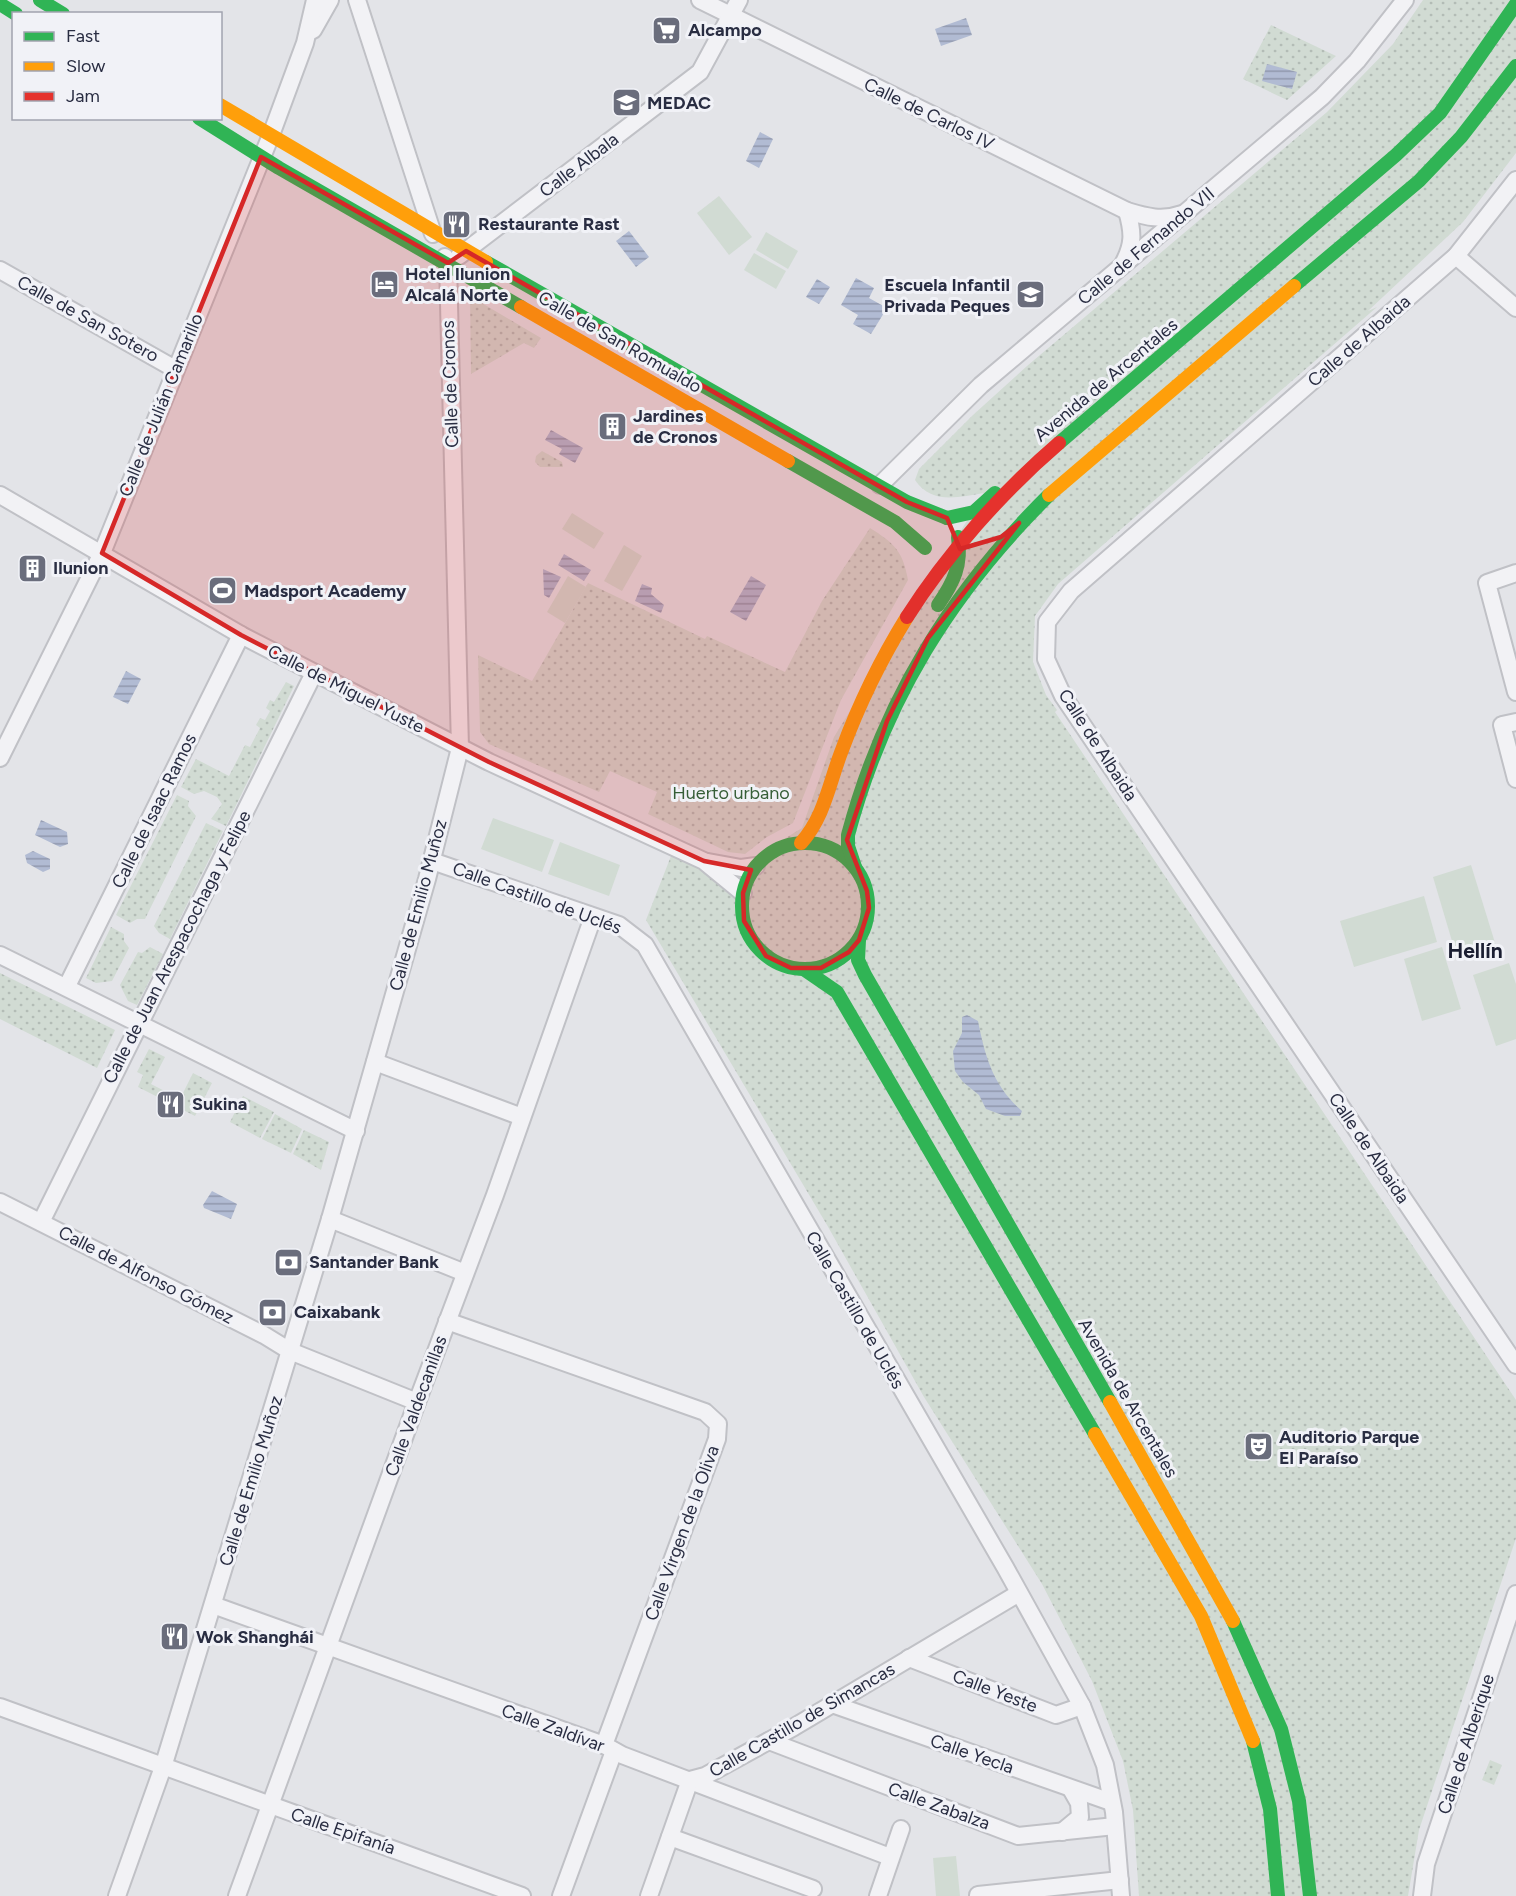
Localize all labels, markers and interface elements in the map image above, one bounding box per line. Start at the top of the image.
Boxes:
legend [12,12,222,120]
supermarket icon: Alcampo [651,14,683,46]
place label: Alcampo [688,19,762,41]
text: Fast [66,25,100,47]
text: Slow [66,55,105,77]
street label: Calle de Carlos IV [860,73,998,155]
text: Jam [66,85,100,107]
school or university icon: MEDAC [610,87,642,119]
place label: MEDAC [647,92,711,114]
street label: Calle Albala [535,128,623,202]
street label: Calle de Fernando VII [1073,182,1219,310]
restaurant icon: Restaurante Rast [441,208,473,240]
place label: Restaurante Rast [478,213,620,235]
place label: Hotel Ilunion Alcalá Norte [405,263,510,306]
hotel icon: Hotel Ilunion Alcalá Norte [368,268,400,300]
street label: Calle de San Sotero [13,271,163,367]
place label: Escuela Infantil Privada Peques [884,274,1011,317]
school or university icon: Escuela Infantil Privada Peques [1015,279,1047,311]
street label: Calle de San Romualdo [534,286,706,398]
street label: Calle de Albaida [1303,290,1415,392]
street label: Calle de Julián Camarillo [114,310,208,500]
street label: Avenida de Arcentales [1030,314,1182,446]
street label: Calle de Cronos [437,320,463,448]
place label: Jardines de Cronos [633,405,718,448]
building icon: Jardines de Cronos [596,410,628,442]
building icon: Ilunion [16,552,48,584]
place label: Ilunion [53,557,108,579]
sports icon: Madsport Academy [207,575,239,607]
place label: Madsport Academy [244,580,407,602]
street label: Calle de Miguel Yuste [264,640,428,738]
street label: Calle de Albaida [1054,685,1142,805]
street label: Calle de Isaac Ramos [107,730,201,892]
park label: Huerto urbano [672,782,790,804]
street label: Calle de Juan Arespacochaga y Felipe [98,807,256,1087]
street label: Calle de Emilio Muñoz [384,817,452,993]
street label: Calle Castillo de Uclés [450,857,624,939]
district label: Hellín [1447,938,1503,963]
restaurant icon: Sukina [155,1088,187,1120]
street label: Calle de Albaida [1324,1088,1414,1208]
place label: Sukina [192,1093,247,1115]
street label: Calle de Alfonso Gómez [55,1221,237,1329]
street label: Calle Castillo de Uclés [801,1227,909,1393]
bank icon: Santander Bank [272,1246,304,1278]
place label: Santander Bank [309,1251,439,1273]
bank icon: Caixabank [257,1296,289,1328]
place label: Caixabank [294,1301,381,1323]
street label: Avenida de Arcentales [1073,1314,1183,1482]
street label: Calle Valdecanillas [380,1333,452,1479]
street label: Calle de Emilio Muñoz [215,1393,287,1569]
place label: Auditorio Parque El Paraíso [1279,1426,1419,1469]
theatre icon: Auditorio Parque El Paraíso [1242,1431,1274,1463]
street label: Calle Virgen de la Oliva [640,1442,724,1624]
restaurant icon: Wok Shanghái [159,1621,191,1653]
place label: Wok Shanghái [196,1626,314,1648]
street label: Calle Castillo de Simancas [705,1658,899,1782]
street label: Calle Yeste [950,1665,1041,1717]
street label: Calle de Alberique [1433,1671,1499,1817]
street label: Calle Zaldívar [498,1699,608,1757]
street label: Calle Yecla [927,1729,1017,1779]
street label: Calle Zabalza [885,1777,993,1835]
street label: Calle Epifanía [288,1803,398,1859]

